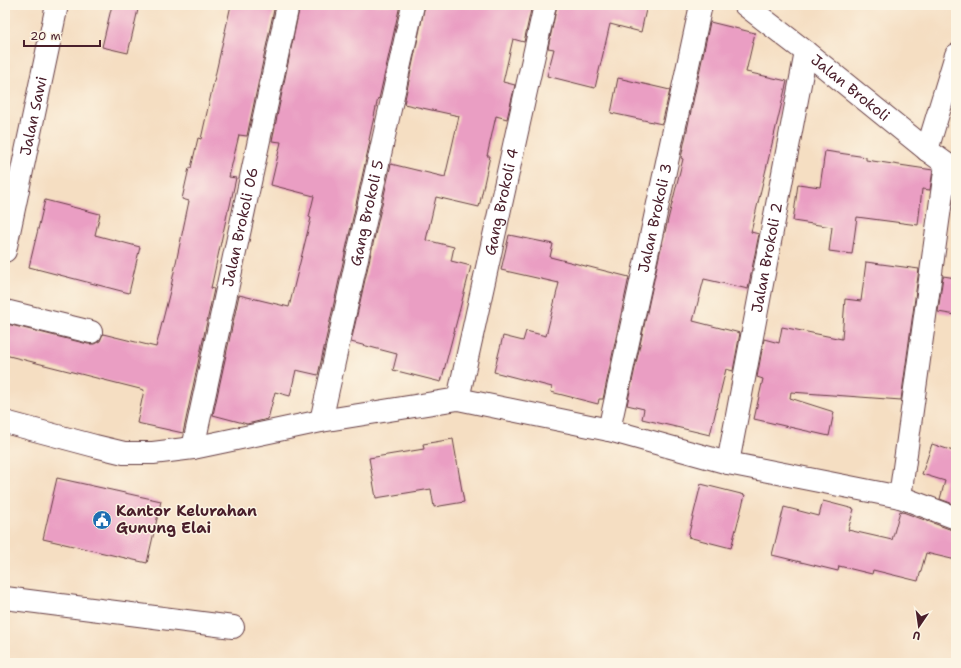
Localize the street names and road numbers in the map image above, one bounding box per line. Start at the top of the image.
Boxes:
street label: Jalan Brokoli [807,50,894,126]
street label: Jalan Sawi [15,74,52,157]
street label: Gang Brokoli 4 [480,146,523,257]
street label: Gang Brokoli 5 [346,158,388,268]
street label: Jalan Brokoli 3 [633,161,676,275]
street label: Jalan Brokoli 06 [218,165,263,289]
street label: Jalan Brokoli 2 [747,201,787,314]

